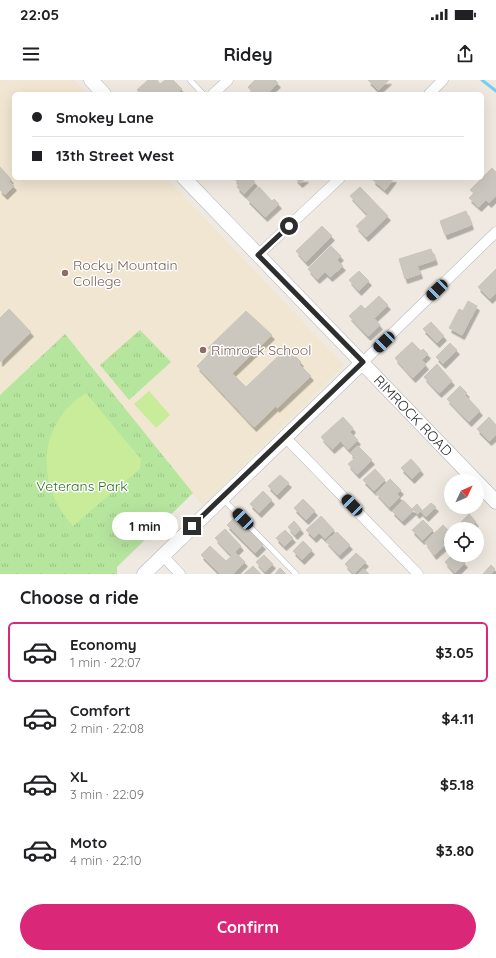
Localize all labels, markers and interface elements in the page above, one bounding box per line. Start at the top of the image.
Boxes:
text: 22:05 [20,5,59,24]
icon: menu [20,43,42,65]
text: Ridey [223,43,273,66]
icon: share [454,43,476,65]
text: Smokey Lane [56,108,154,127]
text: 13th Street West [56,146,174,165]
route start [280,217,298,235]
place label: Rocky Mountain College [73,256,178,290]
marker: Rocky Mountain College [60,268,70,278]
car [424,277,450,303]
car [371,329,397,355]
place label: Rimrock School [211,341,311,359]
marker: Rimrock School [198,345,208,355]
street label: RIMROCK ROAD [370,371,456,460]
north arrow [444,474,484,514]
map controls [444,474,484,562]
park label: Veterans Park [36,477,128,495]
car [339,492,365,518]
car [230,506,256,532]
callout: 1 min [112,512,178,540]
route end [183,517,201,535]
text: 1 min [129,518,161,534]
button: locate [444,522,484,562]
text: Choose a ride [20,586,139,609]
icon: car [22,634,58,670]
text: Economy [70,635,137,654]
text: $3.05 [435,643,474,662]
text: 1 min · 22:07 [70,654,141,670]
icon: car [22,700,58,736]
text: Comfort [70,701,131,720]
text: $4.11 [442,709,474,728]
text: 2 min · 22:08 [70,720,144,736]
icon: car [22,766,58,802]
text: XL [70,767,88,786]
text: $5.18 [440,775,474,794]
text: 3 min · 22:09 [70,786,144,802]
icon: car [22,832,58,868]
text: Moto [70,833,107,852]
text: $3.80 [436,841,474,860]
text: 4 min · 22:10 [70,852,142,868]
button: Confirm [20,904,476,950]

